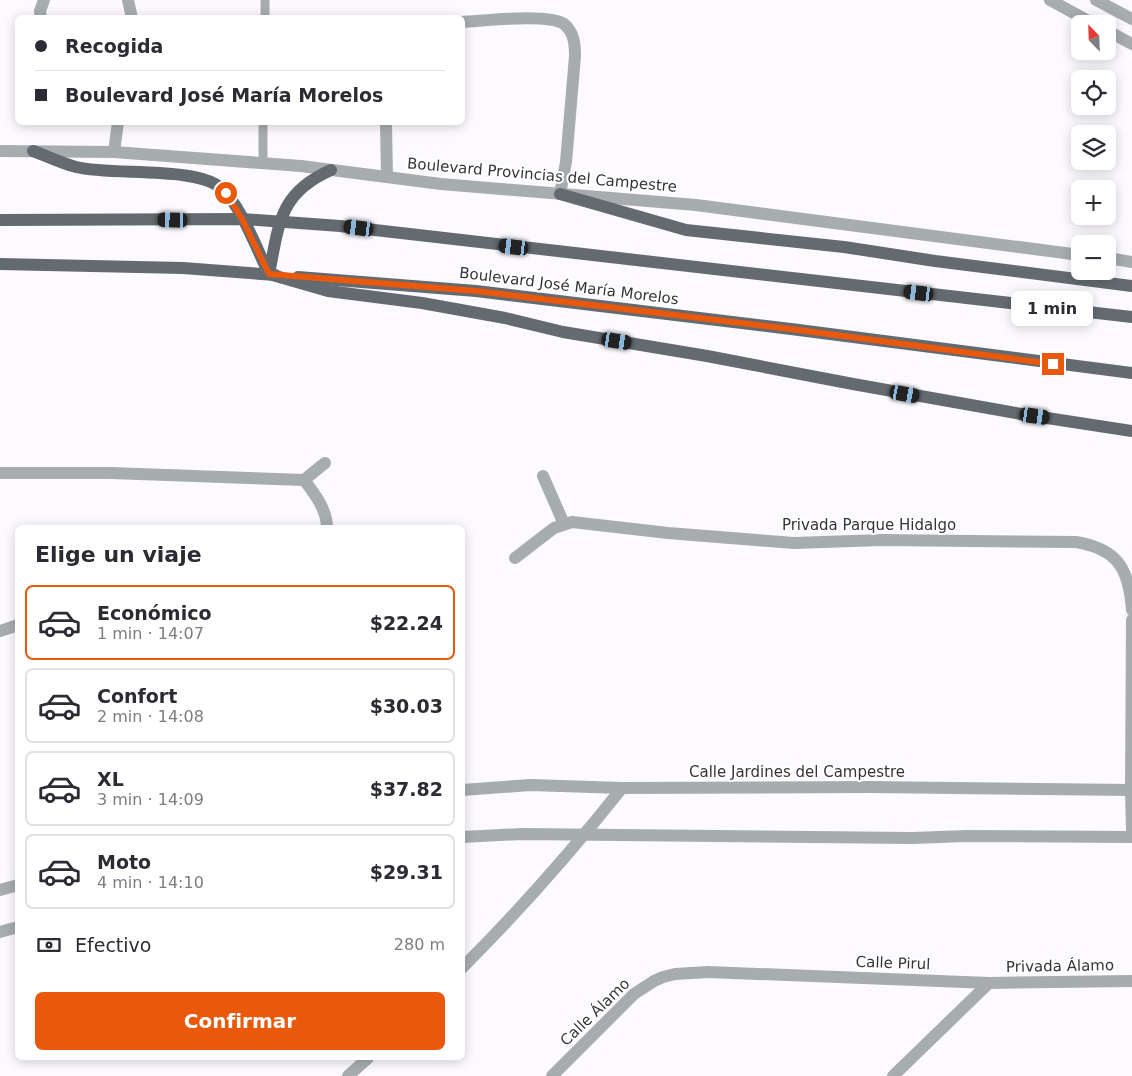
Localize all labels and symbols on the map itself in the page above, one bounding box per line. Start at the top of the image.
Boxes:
north arrow [1071,15,1116,60]
street label: Boulevard Provincias del Campestre [406,154,678,196]
route start [215,182,237,204]
car [157,212,188,228]
car [343,219,374,237]
car [498,238,529,256]
street label: Boulevard José María Morelos [458,264,680,308]
car [903,284,934,302]
callout: 1 min [1012,292,1094,326]
car [601,331,632,351]
route end [1042,353,1064,375]
car [888,384,921,404]
car [1019,406,1050,426]
street label: Privada Parque Hidalgo [782,516,956,534]
street label: Calle Jardines del Campestre [689,763,905,781]
street label: Calle Pirul [855,953,931,973]
street label: Privada Álamo [1006,955,1114,976]
street label: Calle Álamo [556,974,633,1050]

